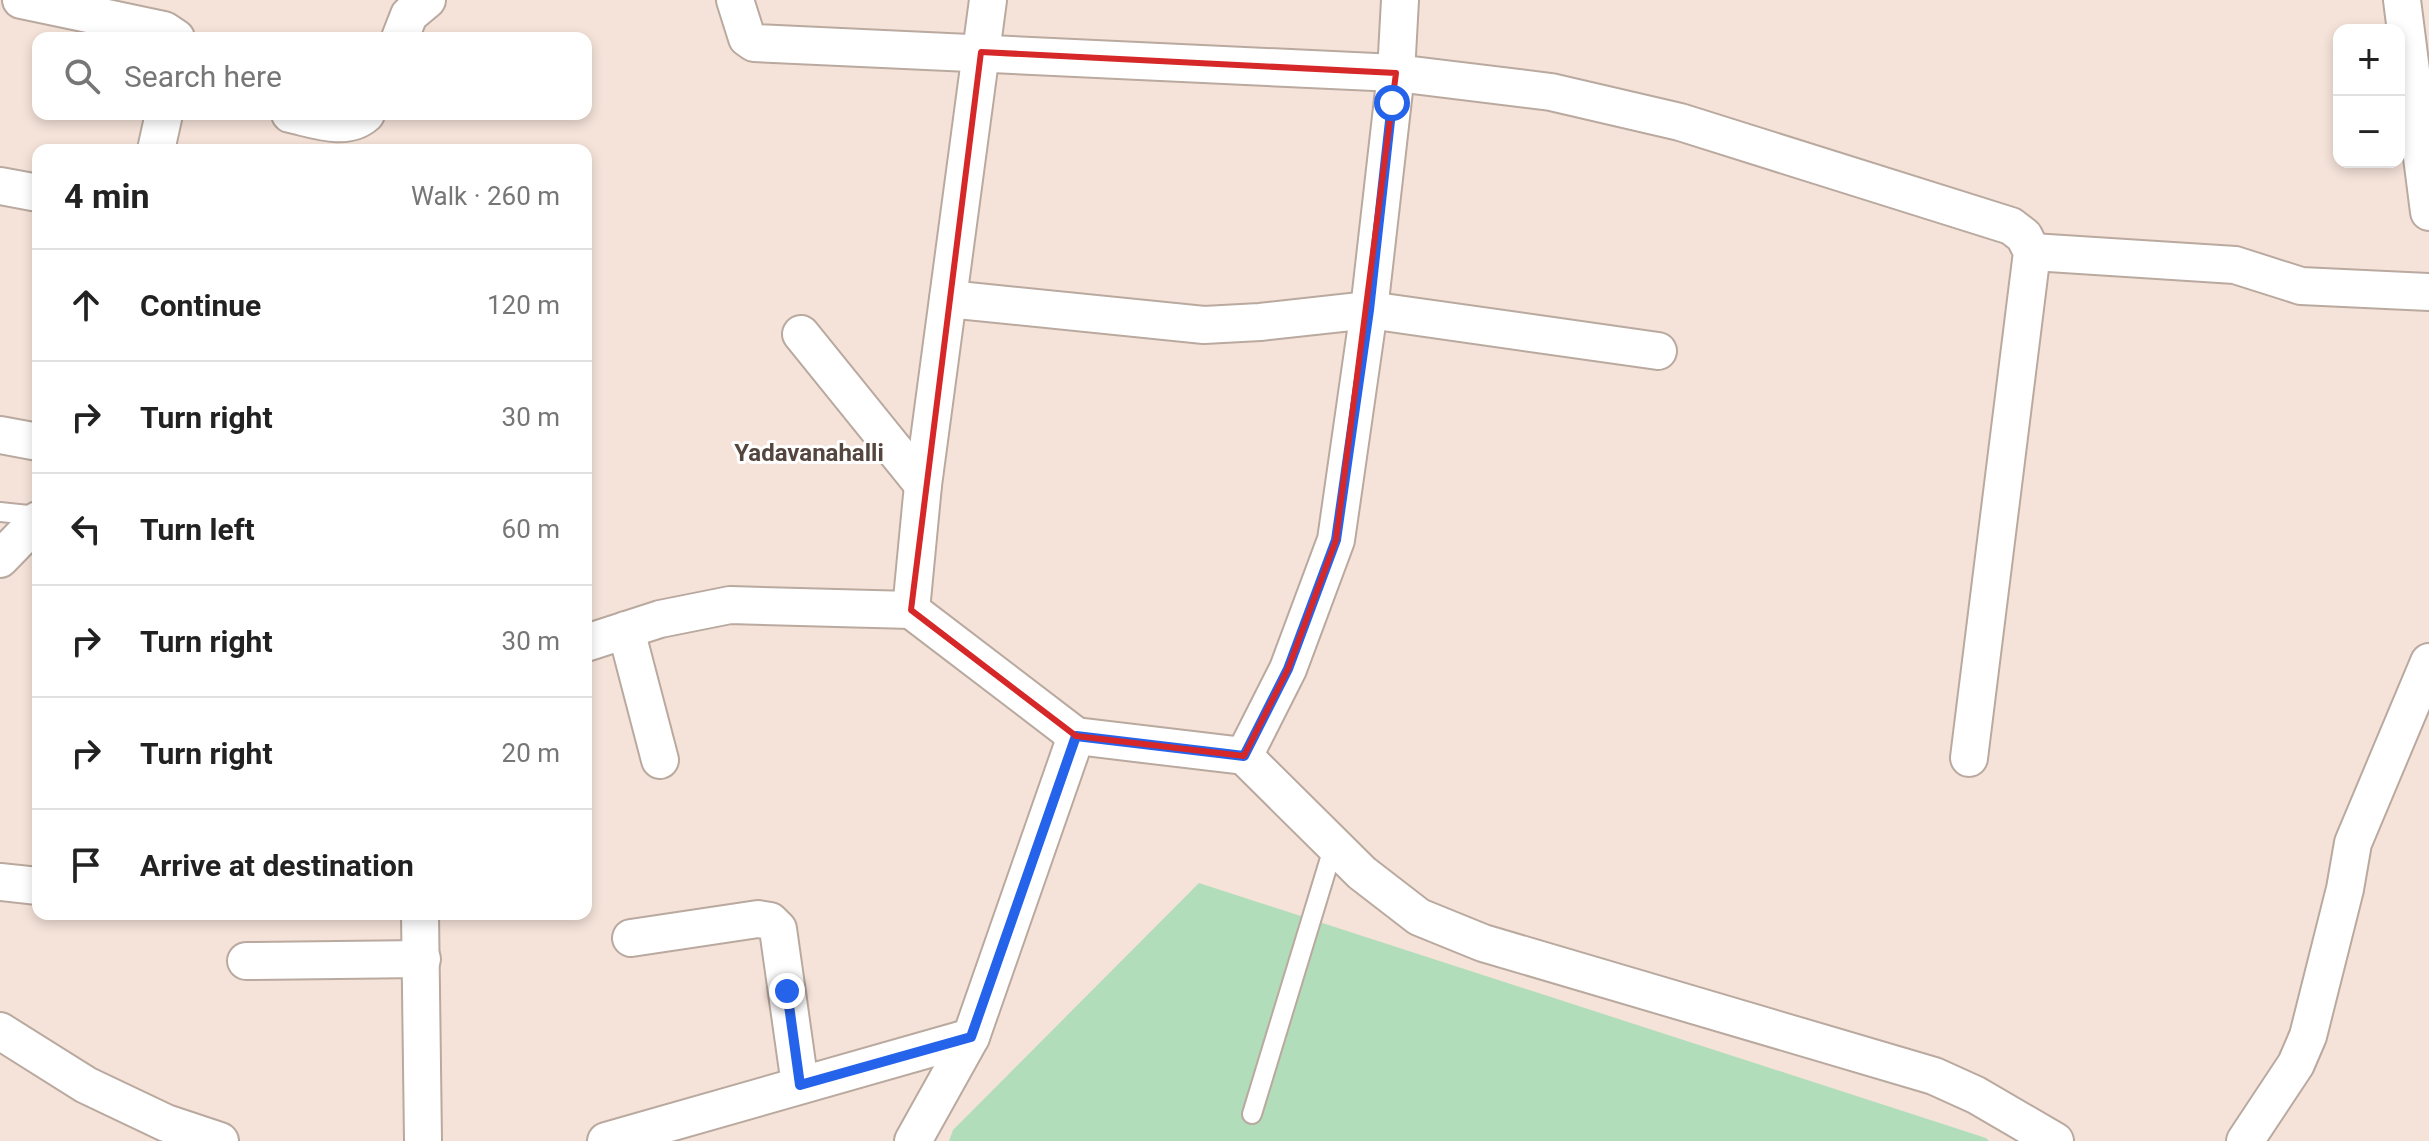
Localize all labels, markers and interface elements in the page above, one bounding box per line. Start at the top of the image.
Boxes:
map controls [2333,24,2405,168]
button: + [2333,24,2405,96]
search box [32,32,592,120]
icon: search [60,54,104,98]
text: Search here [124,59,282,94]
route start [1374,85,1410,121]
button: − [2333,96,2405,168]
text: 4 min [64,176,149,216]
text: Walk · 260 m [411,181,560,211]
icon: ahead [64,283,108,327]
text: Continue [140,288,261,323]
text: 120 m [487,290,560,320]
icon: right [64,395,108,439]
text: Turn right [140,400,273,435]
text: 30 m [502,402,560,432]
district label: Yadavanahalli [734,439,884,467]
icon: left [64,507,108,551]
text: Turn left [140,512,255,547]
text: 60 m [502,514,560,544]
icon: right [64,619,108,663]
text: Turn right [140,624,273,659]
text: 30 m [502,626,560,656]
icon: right [64,731,108,775]
text: Turn right [140,736,273,771]
text: 20 m [502,738,560,768]
icon: arrive [64,843,108,887]
text: Arrive at destination [140,848,414,883]
route end [769,973,805,1009]

